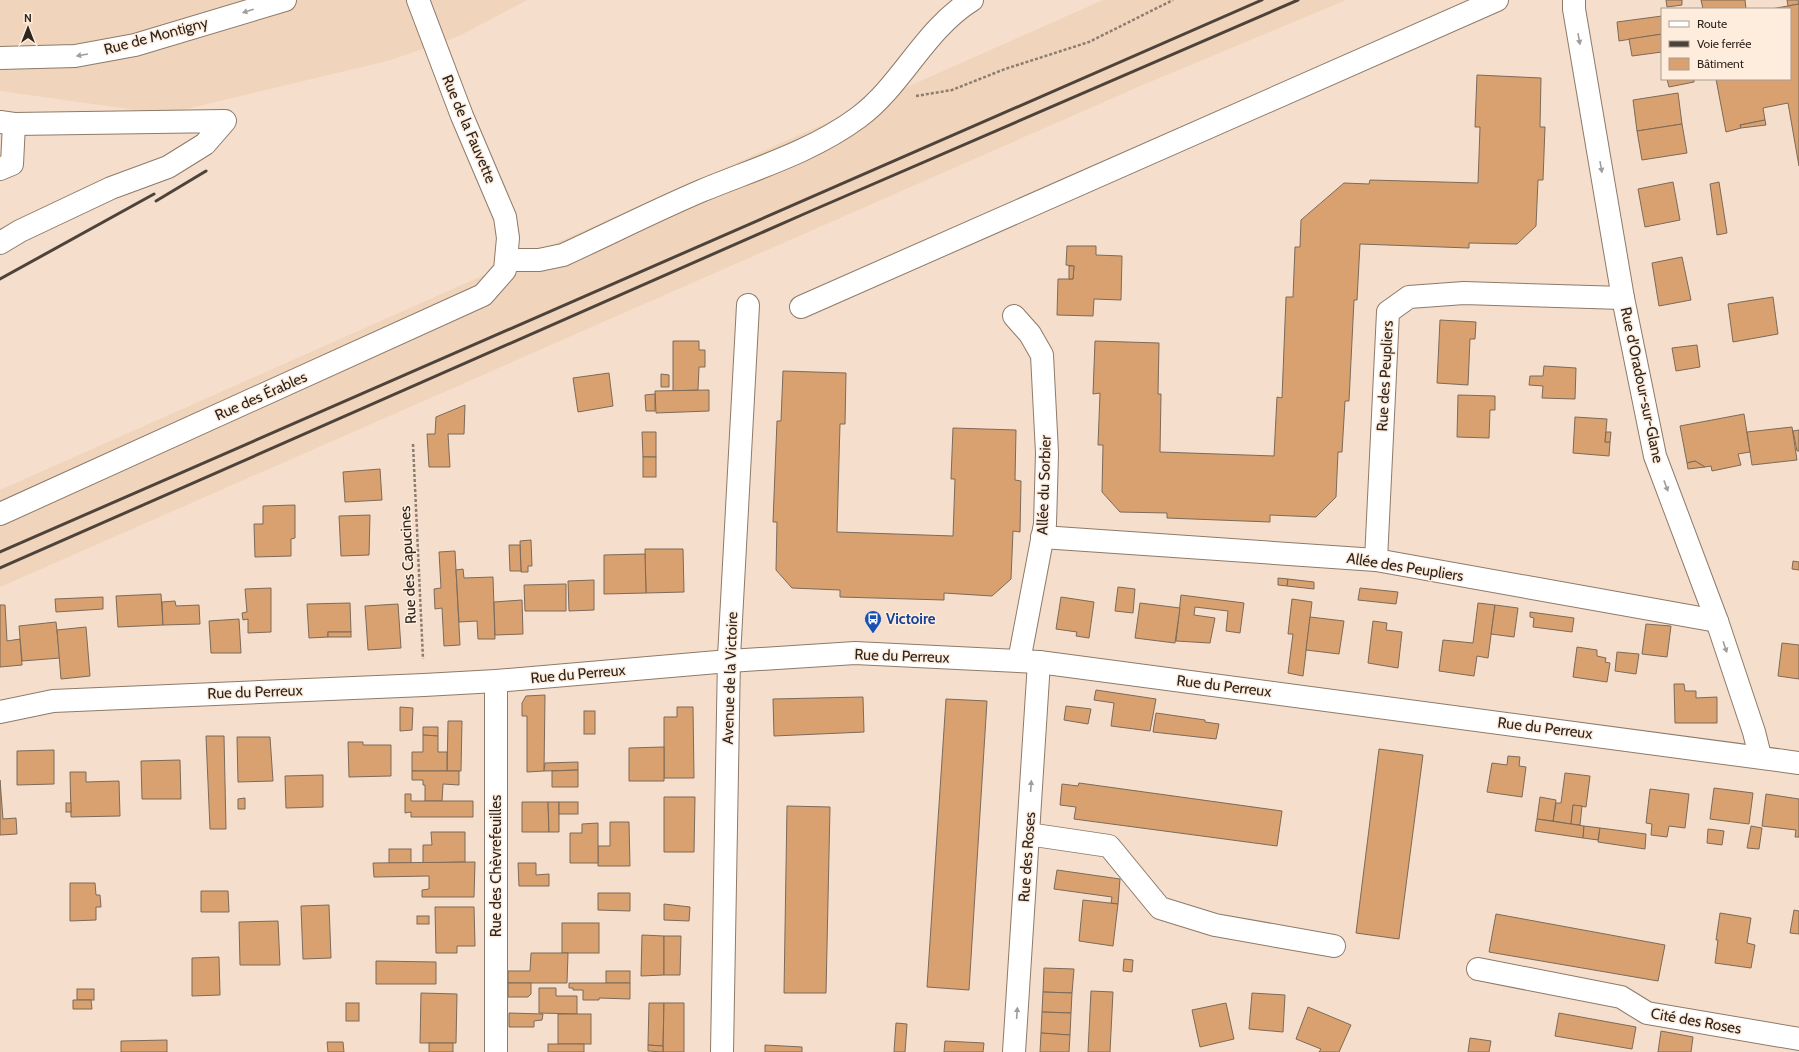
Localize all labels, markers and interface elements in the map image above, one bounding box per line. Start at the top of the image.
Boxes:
north arrow [8,8,48,48]
one-way arrow [242,8,254,14]
legend [1661,8,1791,80]
text: N [24,11,32,25]
street label: Rue de Montigny [102,13,210,59]
text: Route [1697,16,1727,31]
one-way arrow [1576,32,1582,45]
text: Voie ferrée [1697,36,1751,51]
one-way arrow [76,52,88,58]
text: Bâtiment [1697,56,1744,71]
street label: Rue de la Fauvette [438,72,500,186]
one-way arrow [1598,161,1604,173]
street label: Rue d'Oradour-sur-Glane [1617,305,1667,465]
street label: Rue des Peupliers [1373,320,1397,432]
street label: Rue des Érables [212,367,310,424]
street label: Allée du Sorbier [1033,434,1055,535]
one-way arrow [1664,480,1670,492]
street label: Rue des Capucines [396,505,420,625]
street label: Allée des Peupliers [1345,549,1465,585]
bus stop icon: Victoire [863,609,883,634]
place label: Victoire [886,610,936,628]
street label: Avenue de la Victoire [719,611,741,745]
one-way arrow [1723,641,1729,653]
street label: Rue du Perreux [854,645,950,667]
street label: Rue du Perreux [530,661,626,687]
street label: Rue du Perreux [1176,671,1272,701]
street label: Rue du Perreux [207,681,303,703]
street label: Rue du Perreux [1497,713,1593,743]
one-way arrow [1028,779,1034,792]
street label: Rue des Chèvrefeuilles [487,795,505,937]
street label: Rue des Roses [1015,811,1039,903]
street label: Cité des Roses [1649,1004,1743,1038]
one-way arrow [1013,1007,1020,1019]

